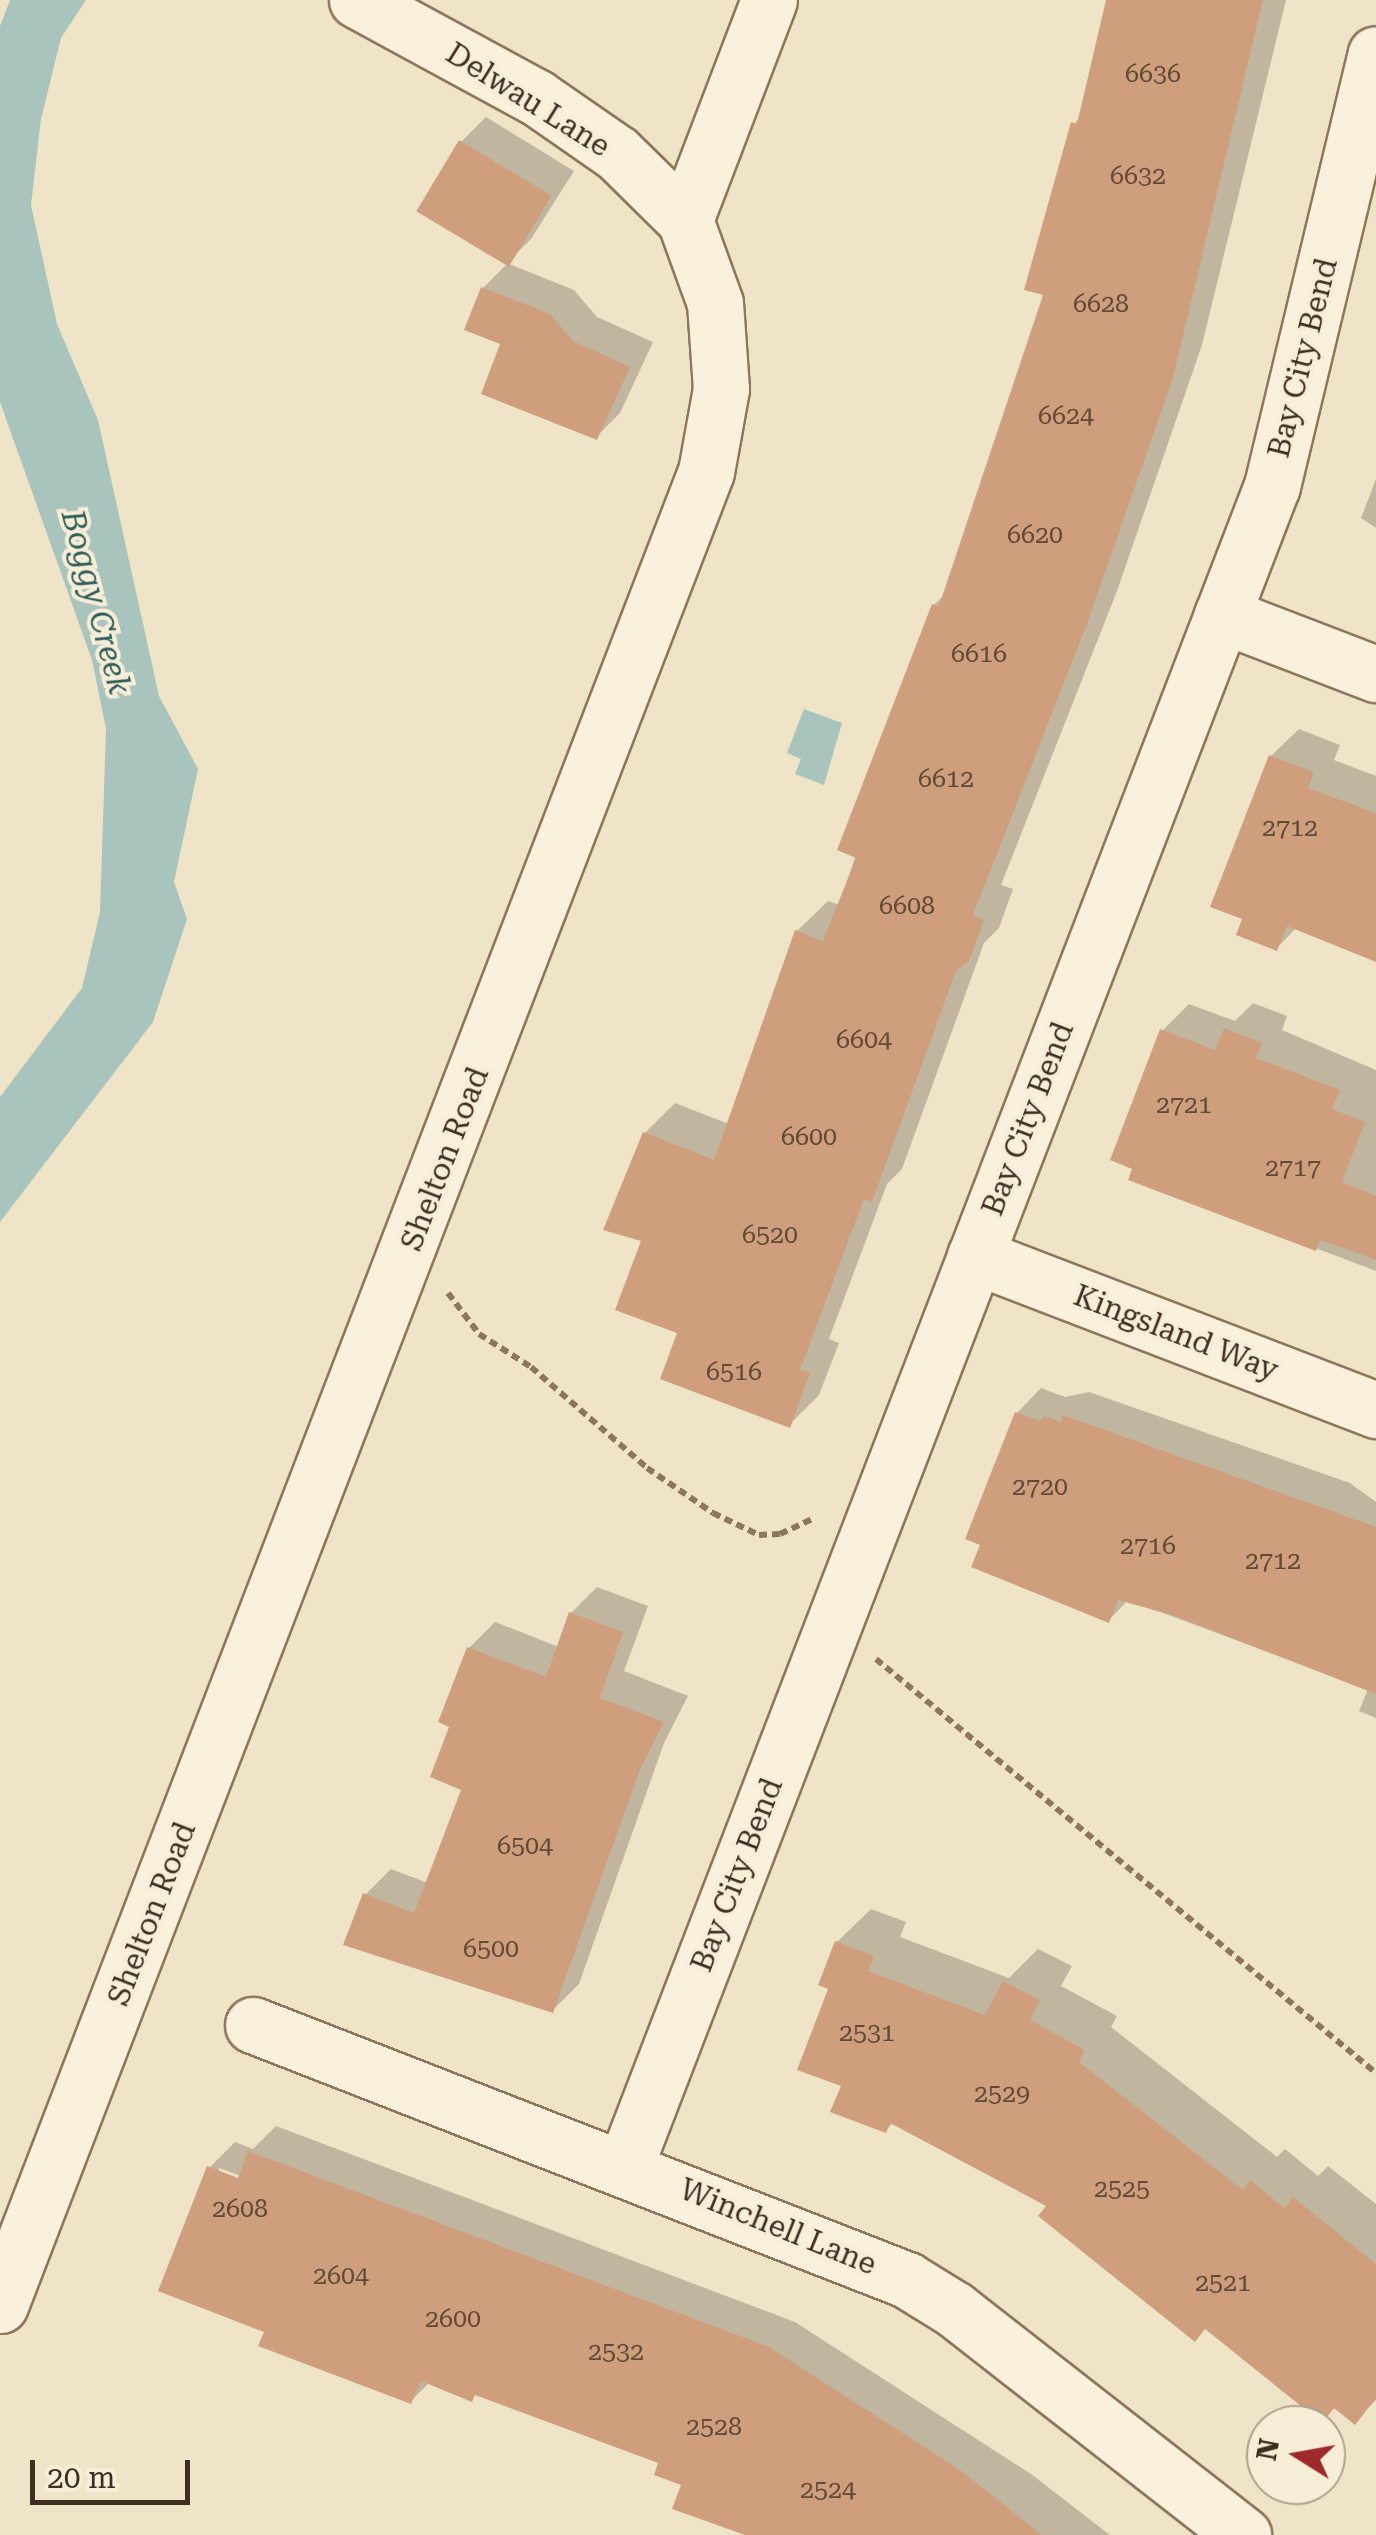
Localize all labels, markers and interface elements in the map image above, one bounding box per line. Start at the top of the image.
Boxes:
street label: Delwau Lane [439,35,617,165]
house number: 6636 [1125,59,1181,89]
house number: 6632 [1110,161,1166,191]
street label: Bay City Bend [1261,255,1345,461]
house number: 6628 [1073,289,1129,319]
house number: 6624 [1038,401,1094,431]
water label: Boggy Creek [53,506,139,698]
house number: 6620 [1007,520,1063,550]
house number: 6616 [951,639,1007,669]
house number: 6612 [918,764,974,794]
house number: 2712 [1262,813,1318,843]
house number: 6608 [879,891,935,921]
street label: Bay City Bend [975,1017,1081,1221]
house number: 6604 [836,1025,892,1055]
street label: Shelton Road [394,1062,496,1256]
house number: 2721 [1156,1090,1212,1120]
house number: 6600 [781,1122,837,1152]
house number: 2717 [1265,1153,1321,1183]
house number: 6520 [742,1220,798,1250]
street label: Kingsland Way [1069,1277,1283,1389]
house number: 6516 [706,1357,762,1387]
house number: 2720 [1012,1472,1068,1502]
house number: 2716 [1120,1531,1176,1561]
house number: 2712 [1245,1546,1301,1576]
street label: Bay City Bend [684,1773,790,1977]
street label: Shelton Road [101,1817,203,2011]
house number: 6504 [497,1831,553,1861]
house number: 6500 [463,1934,519,1964]
house number: 2531 [839,2018,895,2048]
house number: 2529 [974,2079,1030,2109]
street label: Winchell Lane [675,2171,881,2283]
house number: 2525 [1094,2174,1150,2204]
house number: 2608 [212,2194,268,2224]
house number: 2604 [313,2261,369,2291]
house number: 2521 [1195,2268,1251,2298]
house number: 2600 [425,2304,481,2334]
house number: 2532 [588,2337,644,2367]
north arrow [1246,2405,1346,2505]
house number: 2528 [686,2412,742,2442]
text: N [1250,2436,1286,2463]
scale bar [35,2440,195,2502]
text: 20 m [47,2460,116,2495]
house number: 2524 [800,2475,856,2505]

